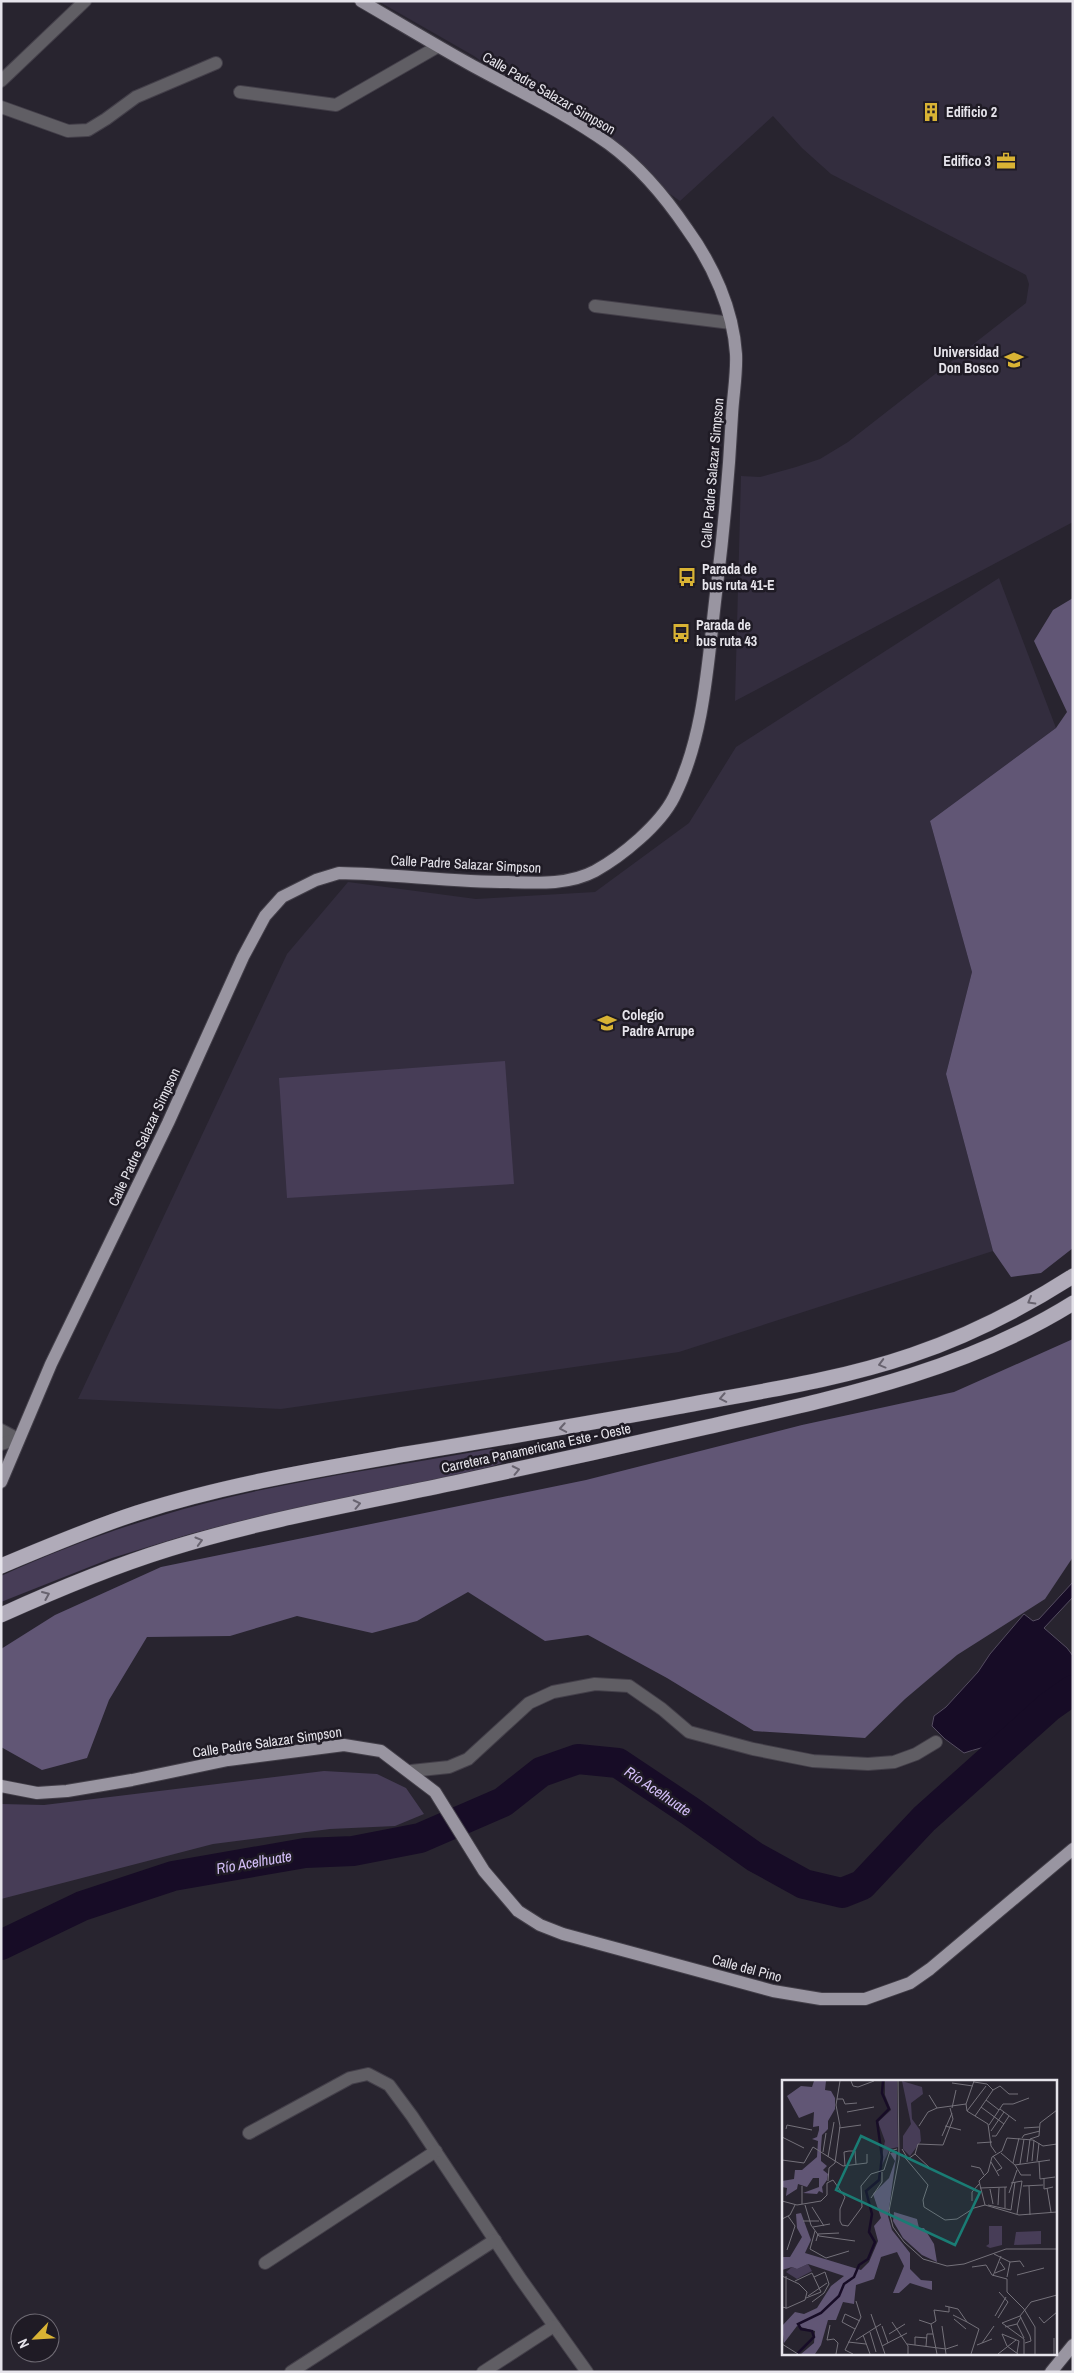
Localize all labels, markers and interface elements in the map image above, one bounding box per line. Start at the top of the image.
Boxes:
street label: Calle Padre Salazar Simpson [479,48,619,138]
building icon: Edificio 2 [920,101,942,123]
place label: Edificio 2 [946,103,997,121]
office icon: Edifico 3 [995,150,1017,172]
place label: Edifico 3 [943,152,991,170]
place label: Universidad Don Bosco [933,343,999,377]
school or university icon: Universidad Don Bosco [1003,349,1025,371]
street label: Calle Padre Salazar Simpson [696,397,728,549]
place label: Parada de bus ruta 41-E [702,560,775,594]
bus stop icon: Parada de bus ruta 41-E [676,566,698,588]
place label: Parada de bus ruta 43 [696,616,757,650]
bus stop icon: Parada de bus ruta 43 [670,622,692,644]
street label: Calle Padre Salazar Simpson [390,851,542,877]
place label: Colegio Padre Arrupe [622,1006,694,1040]
school or university icon: Colegio Padre Arrupe [596,1012,618,1034]
street label: Calle Padre Salazar Simpson [104,1065,184,1209]
one-way arrow [1027,1294,1036,1304]
one-way arrow [877,1358,886,1369]
one-way arrow [719,1393,727,1403]
street label: Carretera Panamericana Este - Oeste [440,1419,632,1477]
one-way arrow [559,1422,568,1432]
one-way arrow [511,1465,520,1476]
one-way arrow [352,1499,361,1510]
one-way arrow [194,1536,202,1546]
one-way arrow [41,1591,50,1602]
street label: Calle Padre Salazar Simpson [191,1723,343,1761]
water label: Río Acelhuate [620,1761,696,1821]
water label: Río Acelhuate [215,1845,294,1879]
street label: Calle del Pino [710,1950,784,1986]
inset map [782,2080,1056,2356]
north arrow [10,2313,60,2363]
text: N [13,2336,33,2351]

